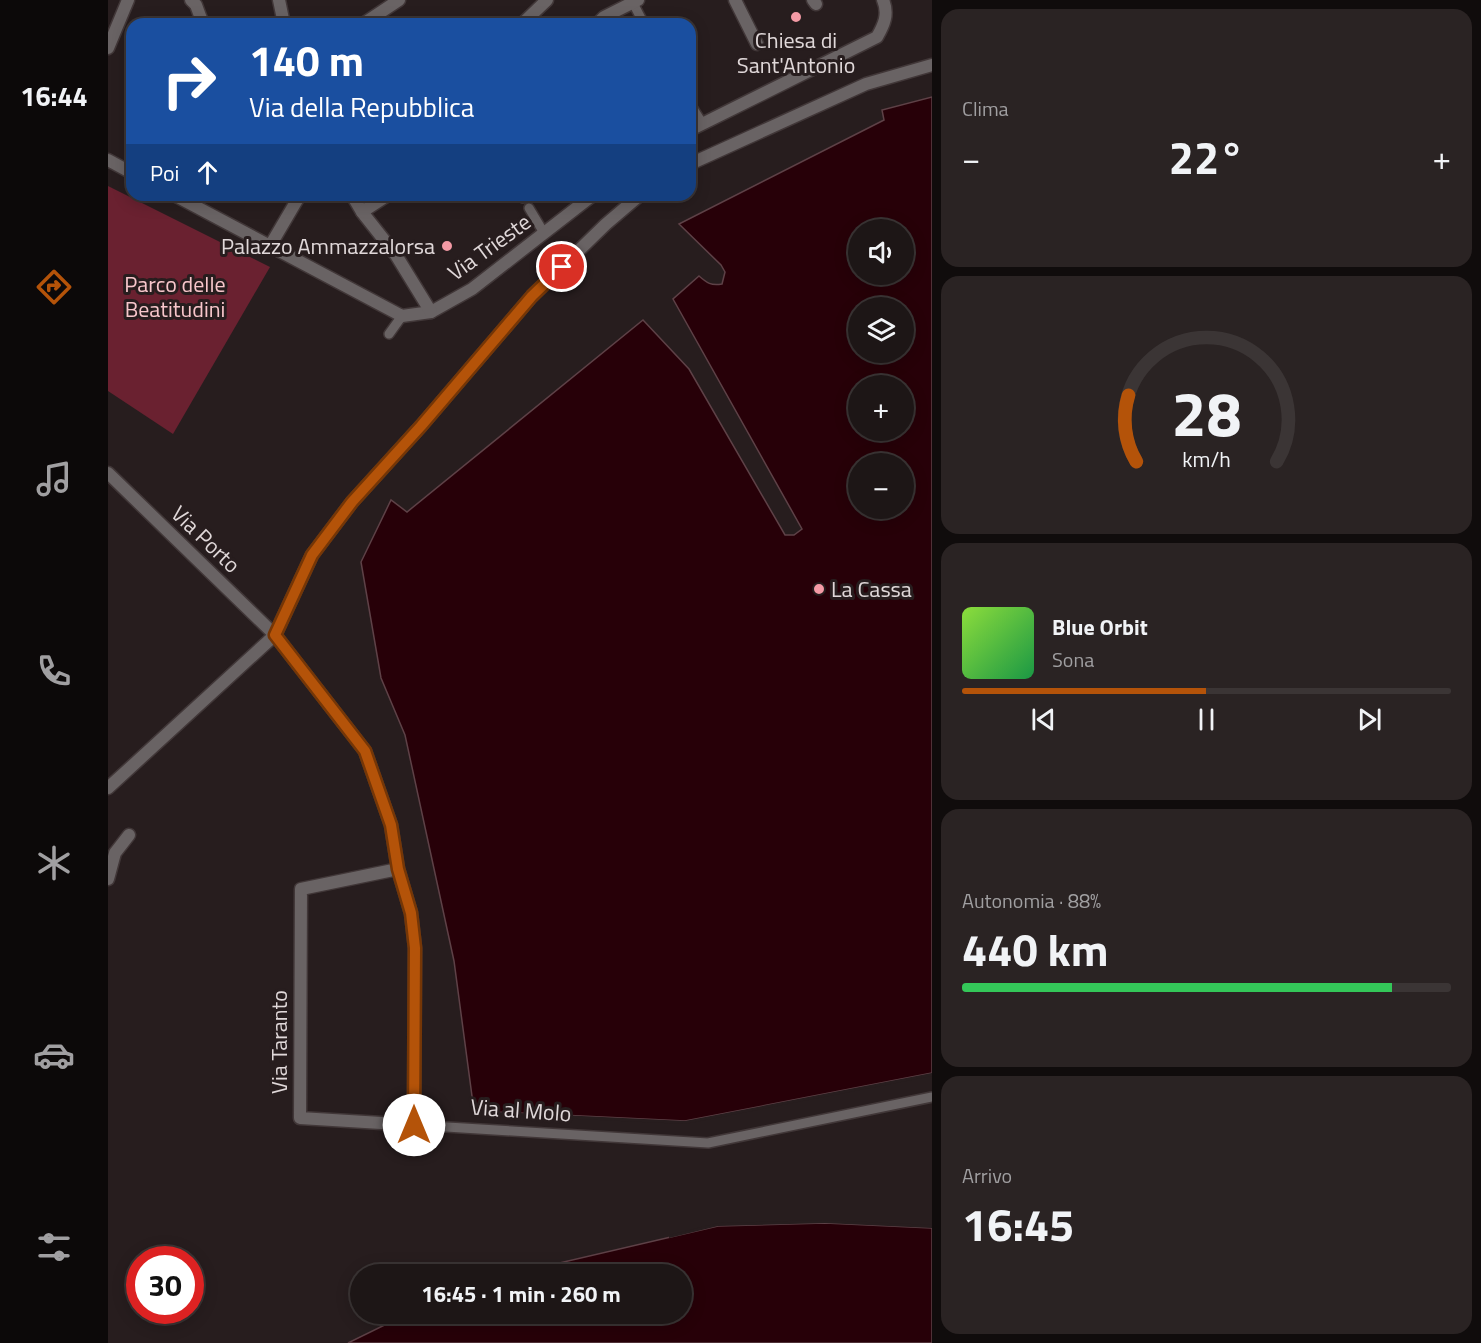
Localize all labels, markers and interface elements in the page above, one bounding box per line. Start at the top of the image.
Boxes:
marker: Chiesa di Sant'Antonio [789,10,803,24]
place label: Chiesa di Sant'Antonio [737,23,855,82]
text: 140 m [249,28,364,92]
icon: right [150,42,228,120]
text: 16:44 [20,75,88,116]
text: Via della Repubblica [249,86,474,127]
text: Clima [962,93,1009,124]
text: 22° [1169,123,1244,191]
text: − [962,133,980,183]
text: + [1433,133,1451,183]
text: Poi [150,156,179,190]
icon: ahead [191,156,224,189]
street label: Via Trieste [440,205,538,289]
map controls [848,219,914,519]
button: sound [848,219,914,285]
place label: Palazzo Ammazzalorsa [221,229,435,263]
marker: Palazzo Ammazzalorsa [440,239,454,253]
pin [536,241,587,292]
icon: arrive [545,250,578,283]
icon: directions [33,266,75,308]
park label: Parco delle Beatitudini [124,267,226,326]
button: layers [848,297,914,363]
text: 28 [1172,365,1241,460]
button: + [848,375,914,441]
text: km/h [1182,443,1231,475]
button: − [848,453,914,519]
icon: music [33,458,75,500]
street label: Via Porto [164,497,248,581]
place label: La Cassa [831,572,912,606]
marker: La Cassa [812,582,826,596]
text: Blue Orbit [1052,610,1148,644]
text: Sona [1052,644,1094,675]
icon: phone [33,650,75,692]
icon: previous [1027,703,1060,736]
icon: pause [1190,703,1223,736]
icon: next [1353,703,1386,736]
icon: climate [33,842,75,884]
text: Autonomia · 88% [962,885,1101,916]
text: 440 km [962,915,1108,983]
street label: Via Taranto [262,990,296,1094]
icon: car [33,1034,75,1076]
street label: Via al Molo [469,1090,573,1130]
position arrow [382,1093,446,1157]
text: Arrivo [962,1160,1012,1191]
text: 16:45 [962,1190,1074,1258]
icon: filters [33,1226,75,1268]
speed limit sign: 30 [126,1246,204,1324]
text: 16:45 · 1 min · 260 m [421,1277,621,1311]

